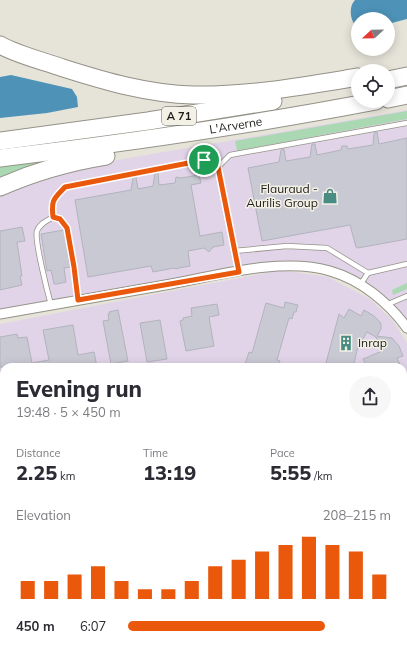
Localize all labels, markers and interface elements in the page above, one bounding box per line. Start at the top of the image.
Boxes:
north arrow [351,12,395,56]
map controls [351,12,395,108]
button: locate [351,64,395,108]
road number: A 71 [162,107,196,125]
street label: L'Arverne [208,113,263,137]
pin [187,143,221,177]
icon: arrive [193,149,215,171]
place label: Flauraud - Aurilis Group [246,181,318,210]
shop icon: Flauraud - Aurilis Group [321,187,339,205]
building icon: Inrap [337,334,355,352]
place label: Inrap [358,335,387,350]
text: Evening run [16,375,142,403]
button: share [349,376,391,418]
text: 19:48 · 5 × 450 m [16,404,121,420]
text: Distance [16,446,60,460]
text: Time [143,446,168,460]
text: Pace [270,446,295,460]
text: 2.25 [16,460,57,485]
text: 13:19 [143,460,196,485]
text: 5:55 [270,460,311,485]
text: km [57,469,75,483]
text: /km [311,469,333,483]
text: Elevation [16,507,71,523]
text: 208–215 m [323,507,391,523]
text: 450 m [16,618,55,634]
text: 6:07 [80,618,106,634]

